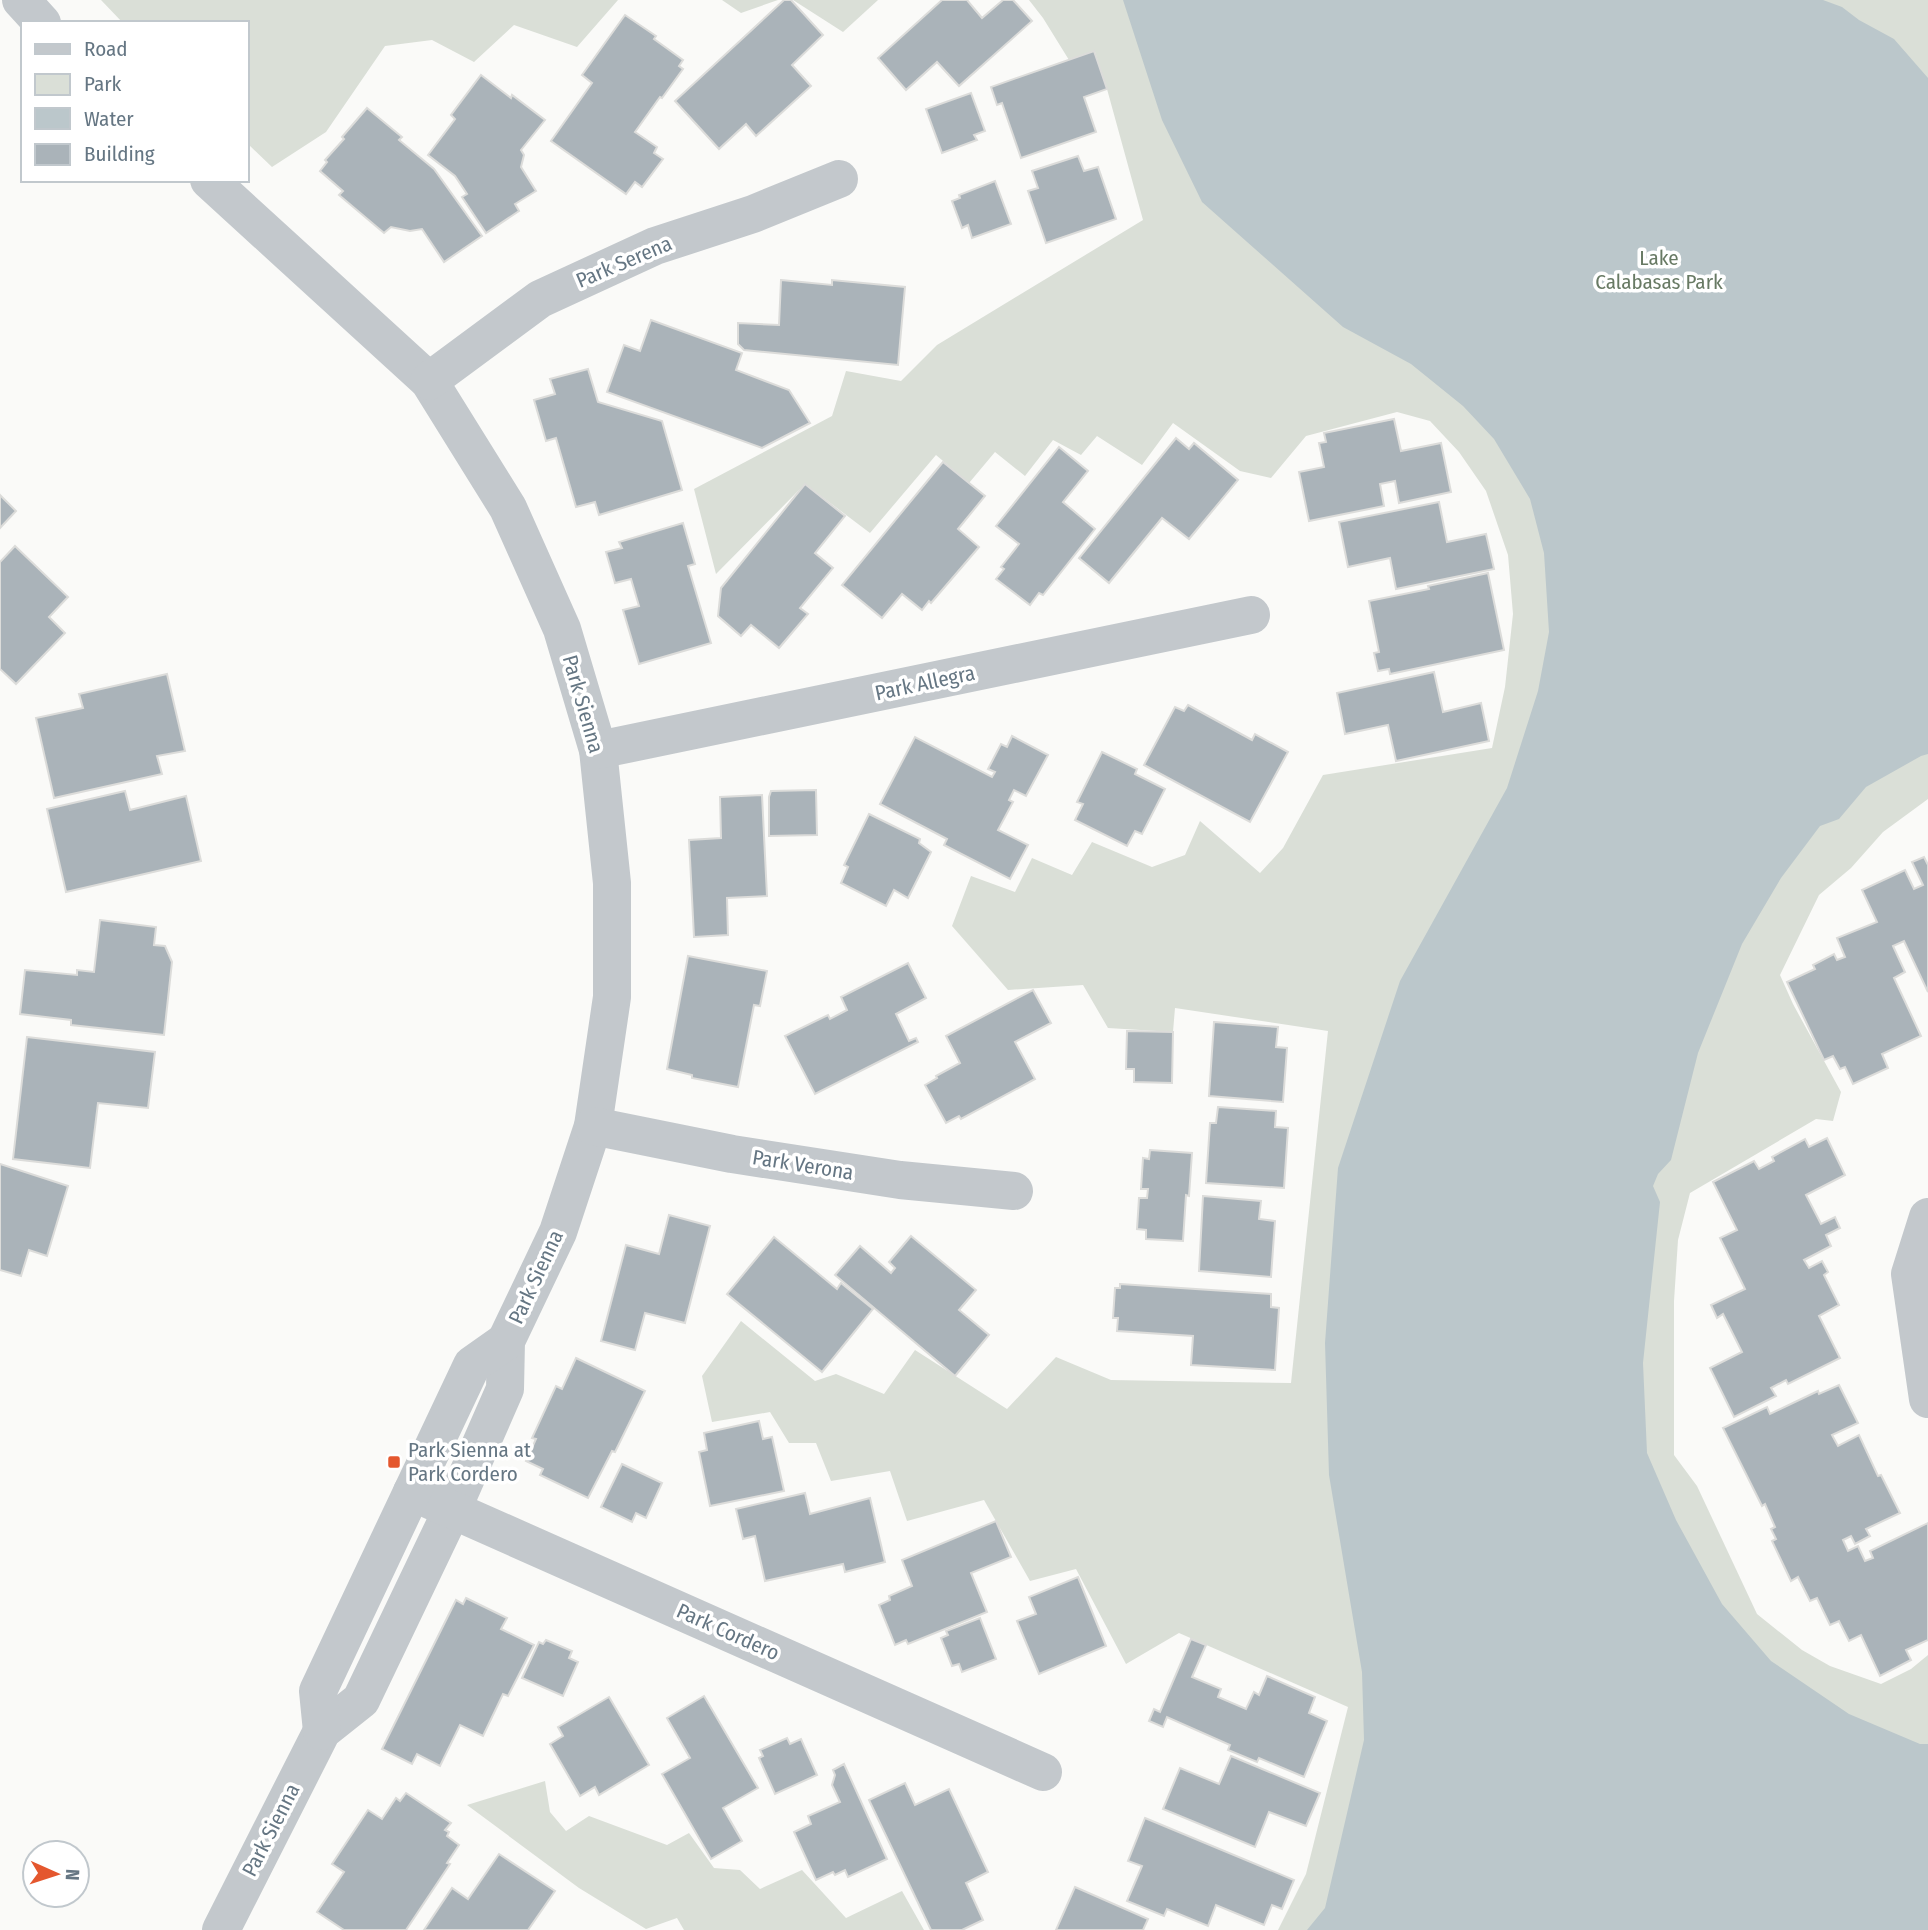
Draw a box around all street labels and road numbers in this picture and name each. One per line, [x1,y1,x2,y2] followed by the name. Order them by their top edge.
[572,230,676,294] street label: Park Serena
[557,652,609,756] street label: Park Sienna
[873,660,977,706] street label: Park Allegra
[751,1144,855,1186] street label: Park Verona
[503,1226,569,1328] street label: Park Sienna
[673,1598,783,1666] street label: Park Cordero
[237,1779,305,1881] street label: Park Sienna

